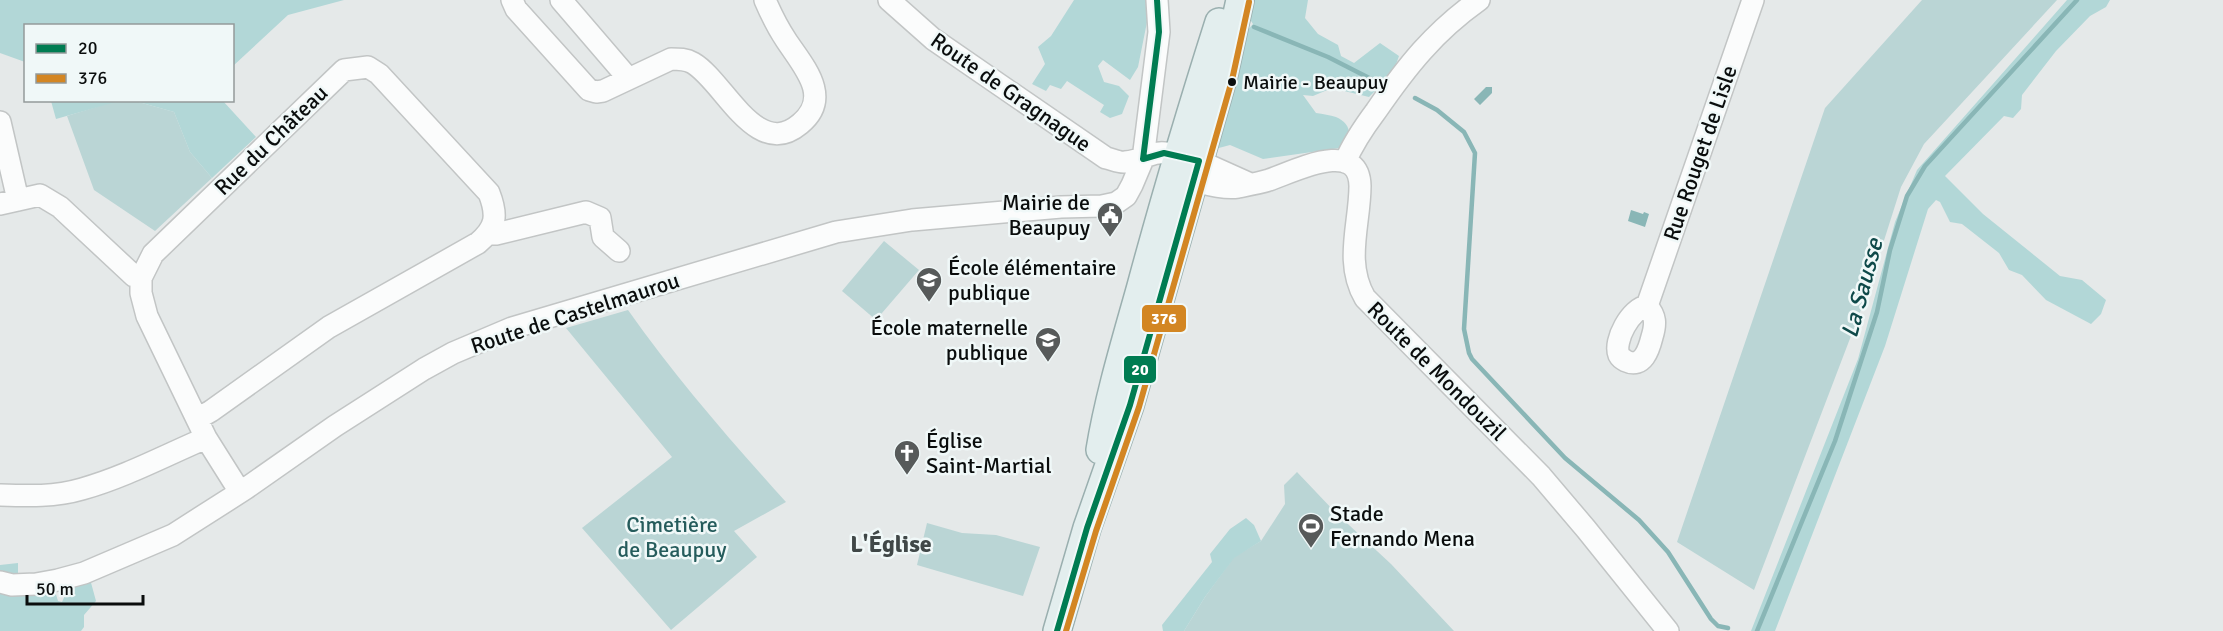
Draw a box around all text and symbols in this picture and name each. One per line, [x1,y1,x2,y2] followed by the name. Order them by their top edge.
[24,24,234,102] legend
[926,27,1096,157] street label: Route de Gragnague
[78,37,97,59] text: 20
[1657,62,1743,244] street label: Rue Rouget de Lisle
[78,67,107,89] text: 376
[1243,70,1388,95] place label: Mairie - Beaupuy
[1226,76,1238,88] marker: Mairie - Beaupuy
[209,79,333,201] street label: Rue du Château
[1002,189,1091,241] place label: Mairie de Beaupuy
[1095,200,1125,238] public building icon: Mairie de Beaupuy
[1834,234,1890,341] water label: La Sausse
[948,254,1116,306] place label: École élémentaire publique
[914,265,944,303] school or university icon: École élémentaire publique
[467,266,683,360] street label: Route de Castelmaurou
[1362,296,1512,446] street label: Route de Mondouzil
[1141,304,1187,333] line badge: 376
[1151,309,1177,329] text: 376
[870,314,1028,366] place label: École maternelle publique
[1033,325,1063,363] school or university icon: École maternelle publique
[1123,355,1157,384] line badge: 20
[1131,360,1149,380] text: 20
[926,427,1052,479] place label: Église Saint-Martial
[892,438,922,476] church icon: Église Saint-Martial
[1330,500,1475,552] place label: Stade Fernando Mena
[618,511,727,563] park label: Cimetière de Beaupuy
[1296,511,1326,549] sports icon: Stade Fernando Mena
[850,529,932,559] district label: L'Église
[27,568,142,606] scale bar
[36,578,74,600] text: 50 m

